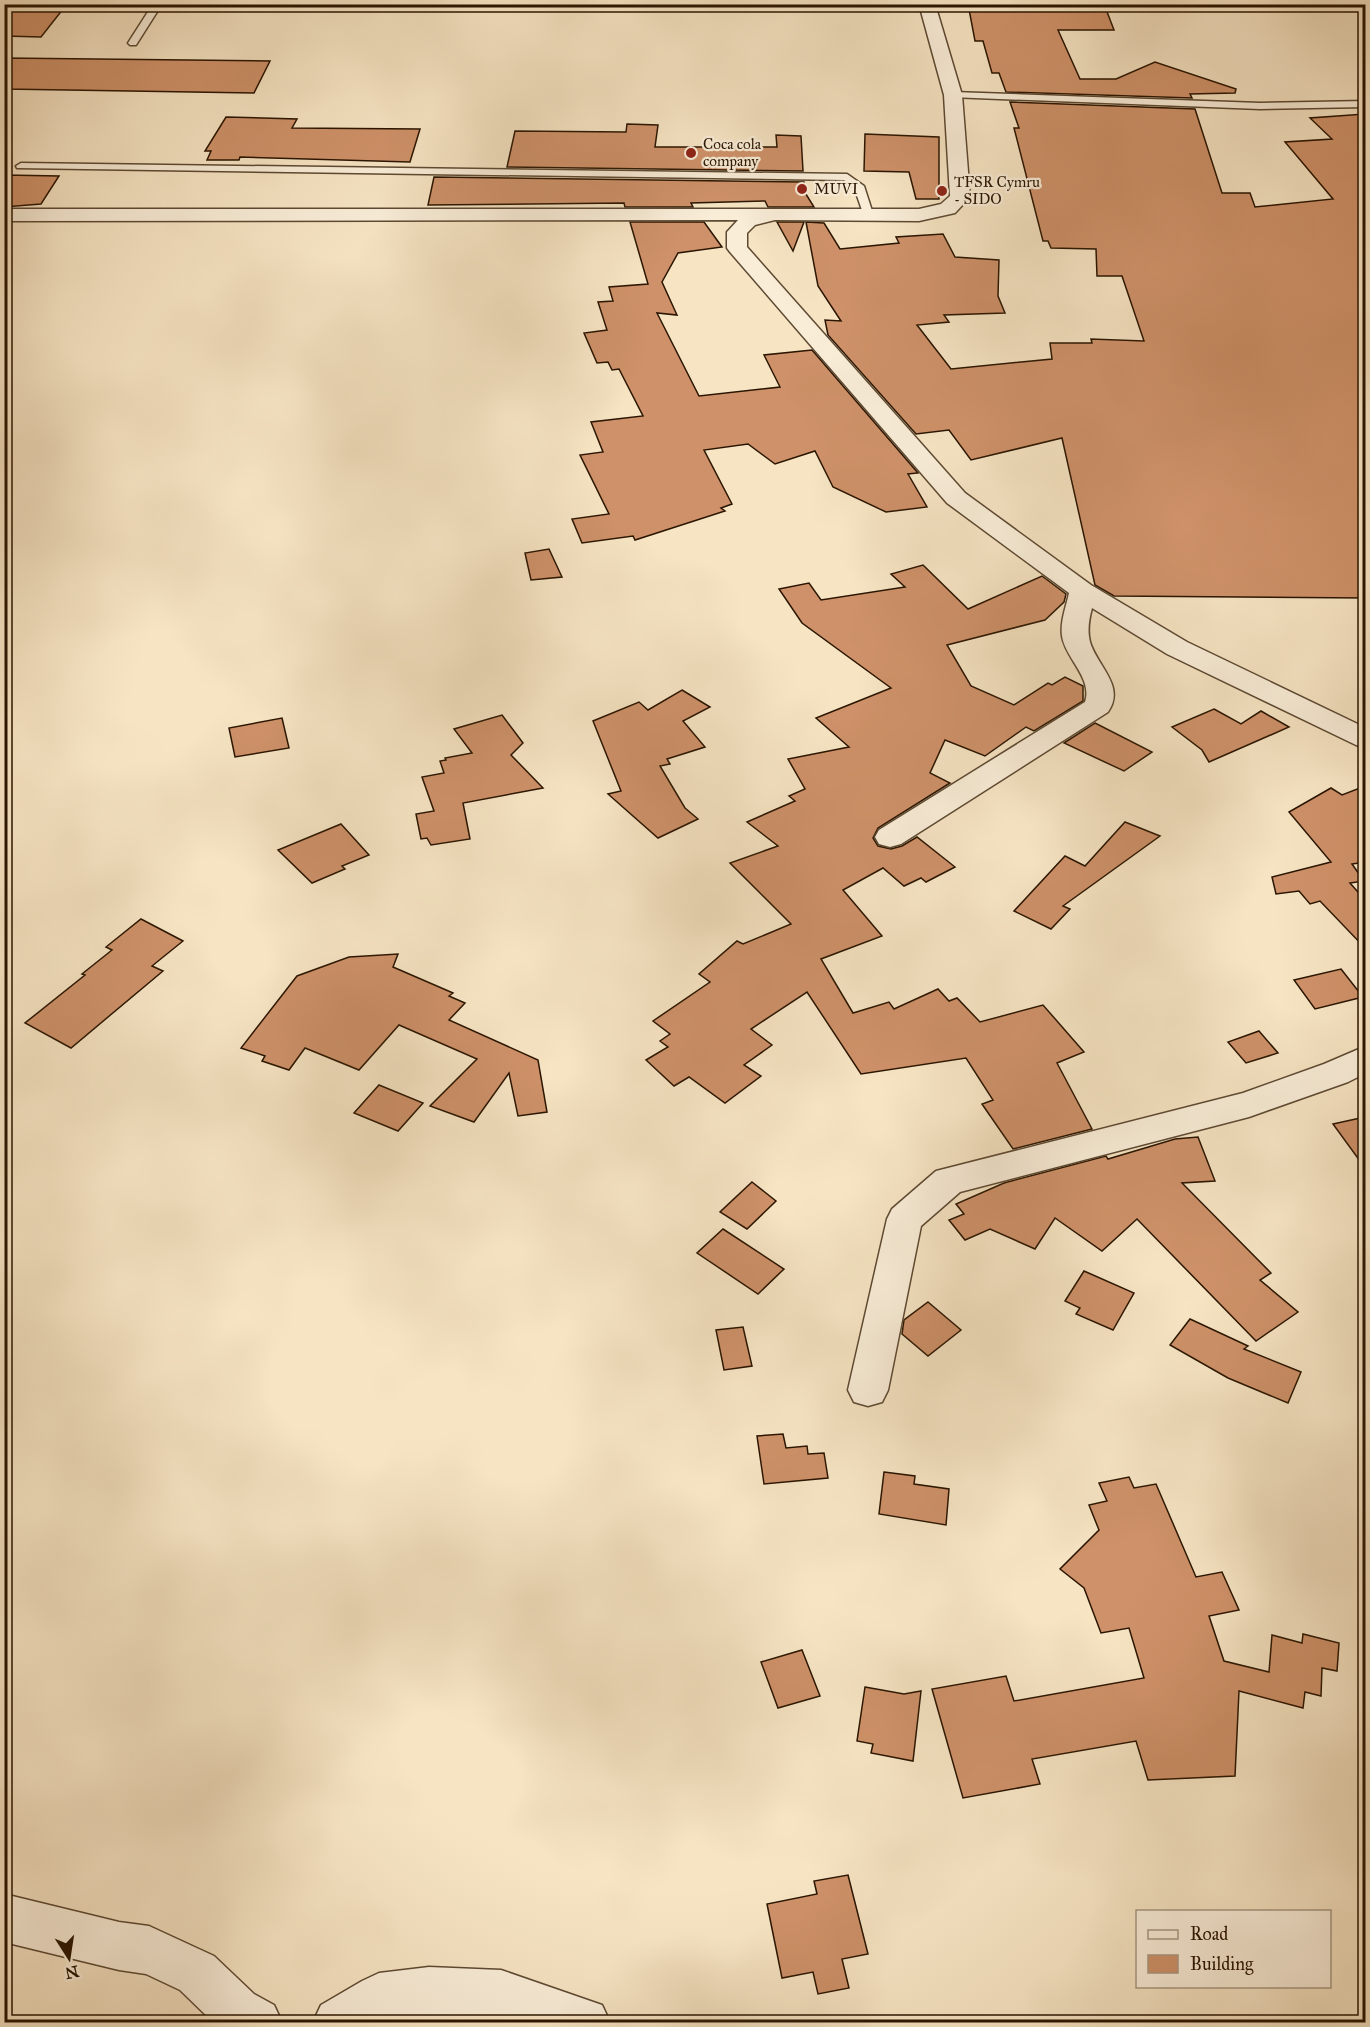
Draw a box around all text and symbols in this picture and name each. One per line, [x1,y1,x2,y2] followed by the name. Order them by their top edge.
[703,135,762,170] place label: Coca cola company
[684,146,698,160] marker: Coca cola company
[954,173,1040,208] place label: TFSR Cymru - SIDO
[814,180,858,198] place label: MUVI
[795,182,809,196] marker: MUVI
[935,184,949,198] marker: TFSR Cymru - SIDO
[1136,1910,1331,1988] legend
[1190,1923,1228,1945] text: Road
[39,1928,99,1988] north arrow
[1190,1953,1254,1976] text: Building
[63,1961,81,1983] text: N

